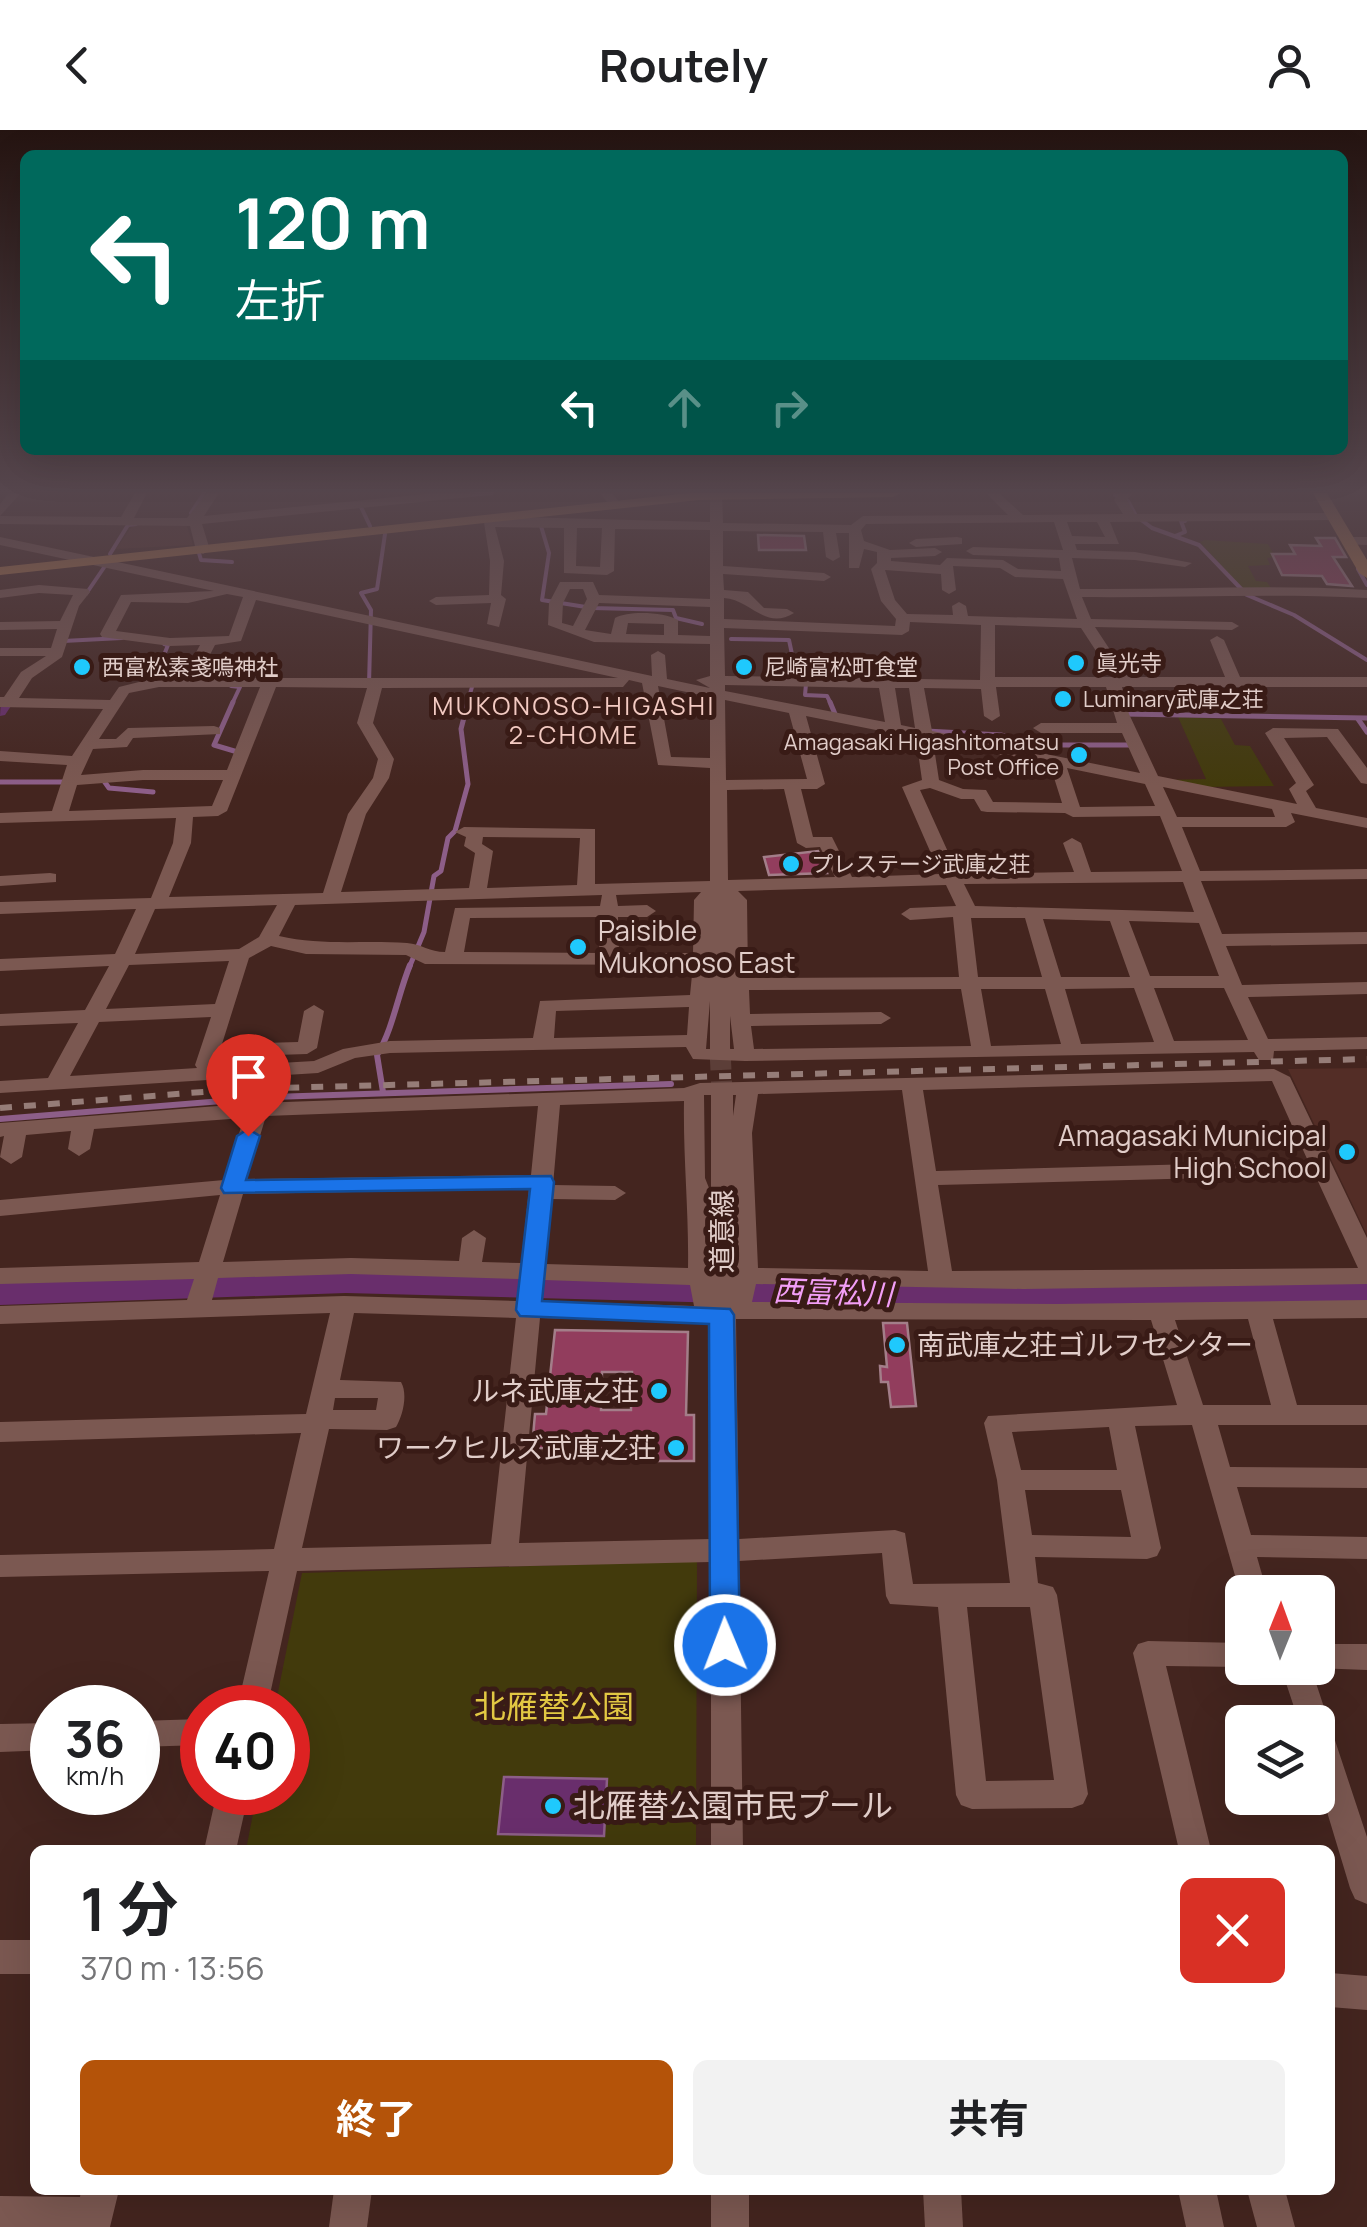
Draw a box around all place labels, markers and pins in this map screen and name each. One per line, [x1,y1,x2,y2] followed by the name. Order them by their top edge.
[1096,648,1162,678] place label: 眞光寺
[102,652,278,682] place label: 西富松素戔嗚神社
[764,652,918,682] place label: 尼崎富松町食堂
[1065,652,1087,674] marker: 眞光寺
[71,656,93,678] marker: 西富松素戔嗚神社
[733,656,755,678] marker: 尼崎富松町食堂
[1083,684,1264,714] place label: Luminary武庫之荘
[1052,688,1074,710] marker: Luminary武庫之荘
[784,727,1059,782] place label: Amagasaki Higashitomatsu Post Office
[1068,744,1090,766] marker: Amagasaki Higashitomatsu Post Office
[811,849,1031,879] place label: プレステージ武庫之荘
[780,853,802,875] marker: プレステージ武庫之荘
[598,911,796,981] place label: Paisible Mukonoso East
[567,936,589,958] marker: Paisible Mukonoso East
[206,1034,291,1137] pin
[1058,1116,1327,1186] place label: Amagasaki Municipal High School
[1336,1141,1358,1163] marker: Amagasaki Municipal High School
[917,1325,1253,1363] place label: 南武庫之荘ゴルフセンター
[886,1334,908,1356] marker: 南武庫之荘ゴルフセンター
[471,1371,639,1409] place label: ルネ武庫之荘
[648,1380,670,1402] marker: ルネ武庫之荘
[376,1428,656,1466] place label: ワークヒルズ武庫之荘
[665,1437,687,1459] marker: ワークヒルズ武庫之荘
[573,1783,893,1827] place label: 北雁替公園市民プール
[542,1795,564,1817] marker: 北雁替公園市民プール

